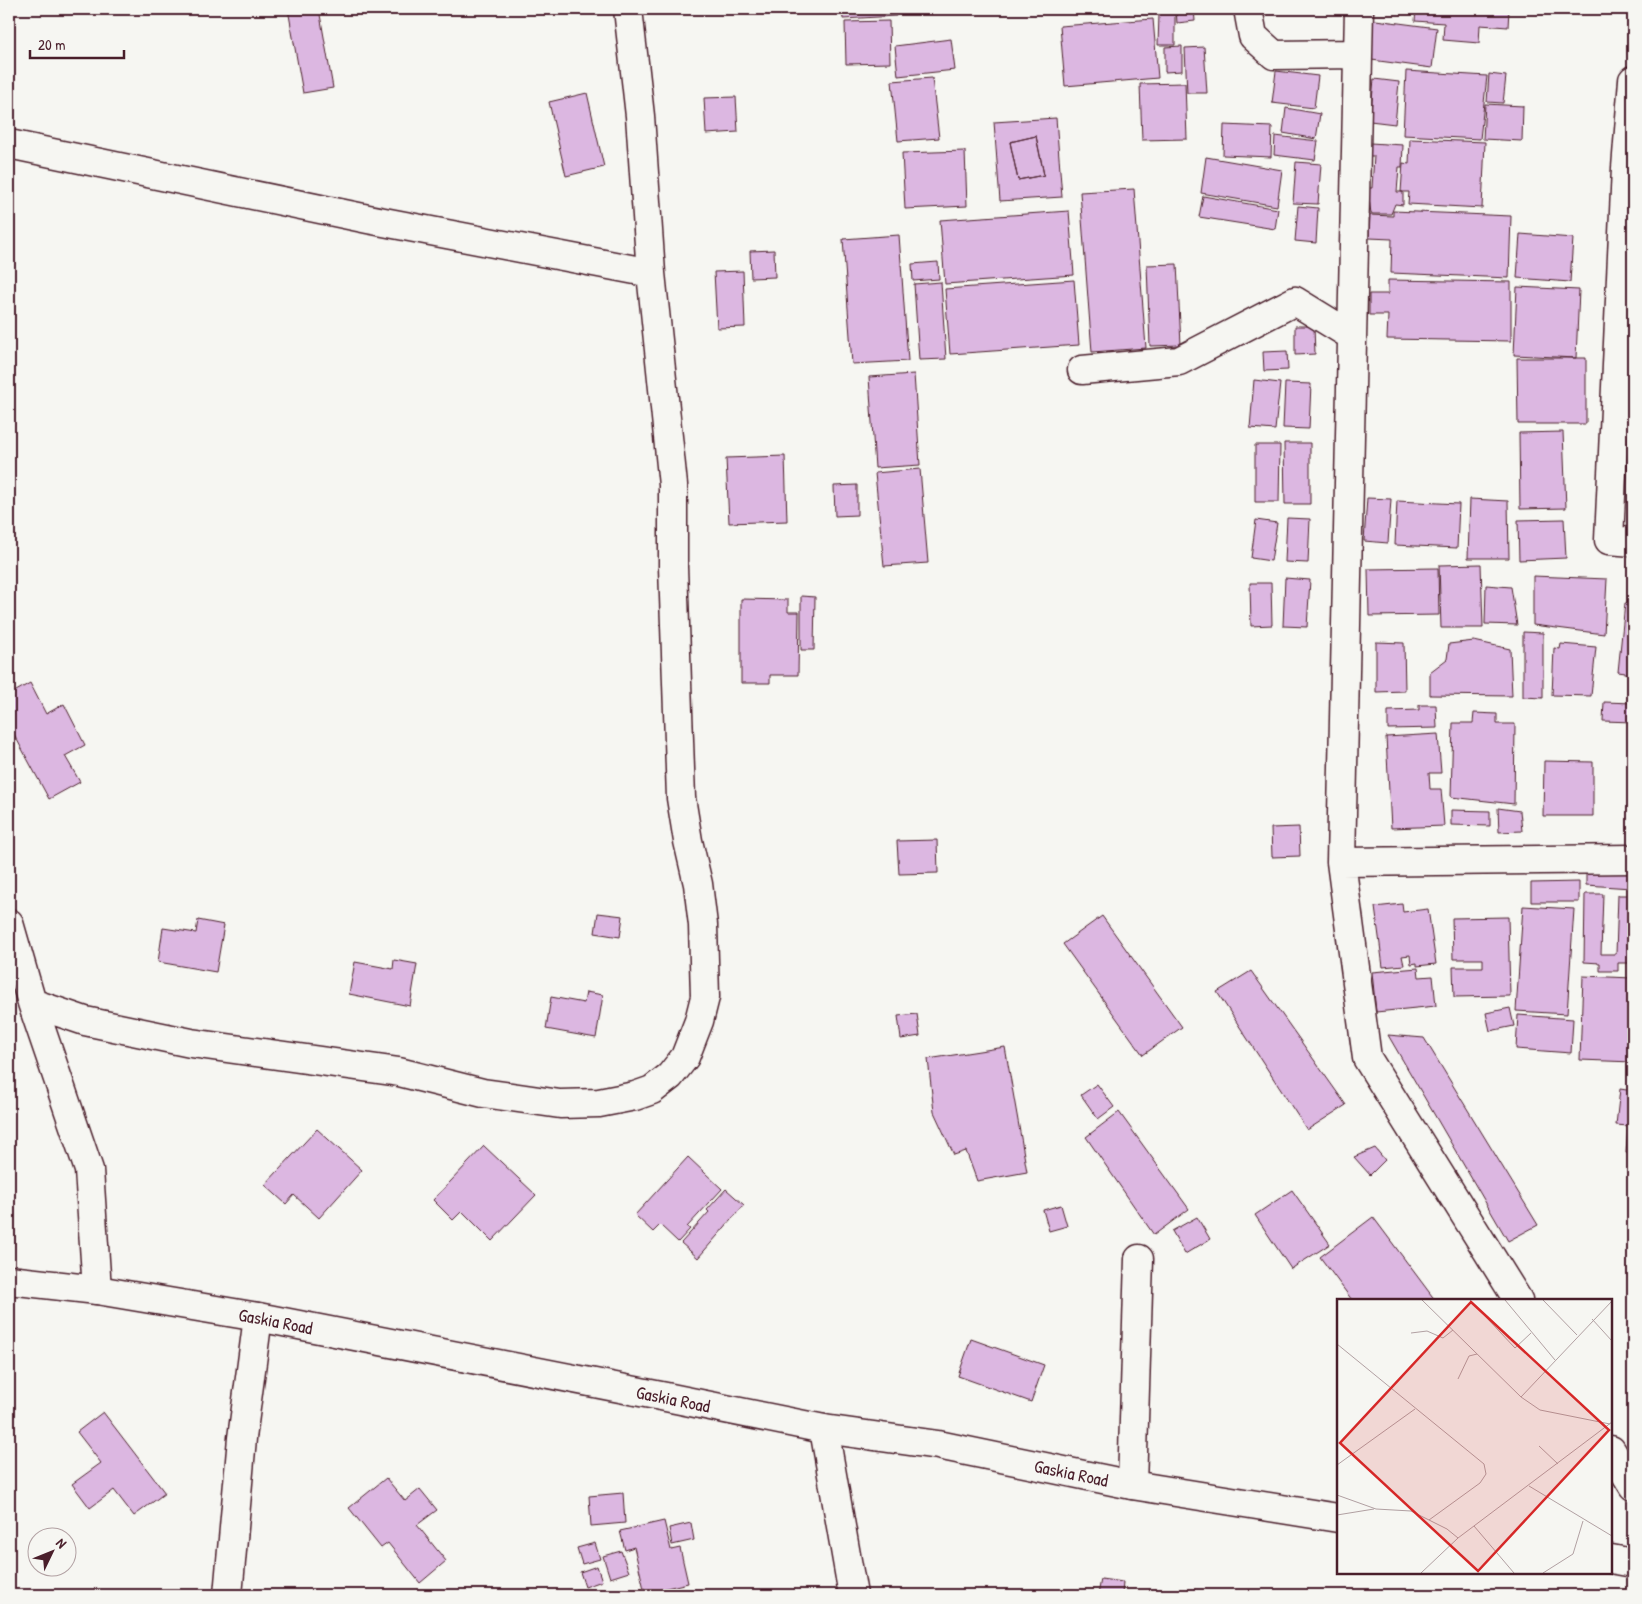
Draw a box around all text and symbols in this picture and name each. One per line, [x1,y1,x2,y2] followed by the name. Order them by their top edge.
[30,28,124,60] scale bar
[38,34,65,55] text: 20 m
[1337,1299,1612,1574] inset map
[237,1301,315,1340] street label: Gaskia Road
[634,1379,712,1418] street label: Gaskia Road
[1032,1453,1111,1492] street label: Gaskia Road
[28,1526,78,1576] north arrow
[52,1534,72,1552] text: N

